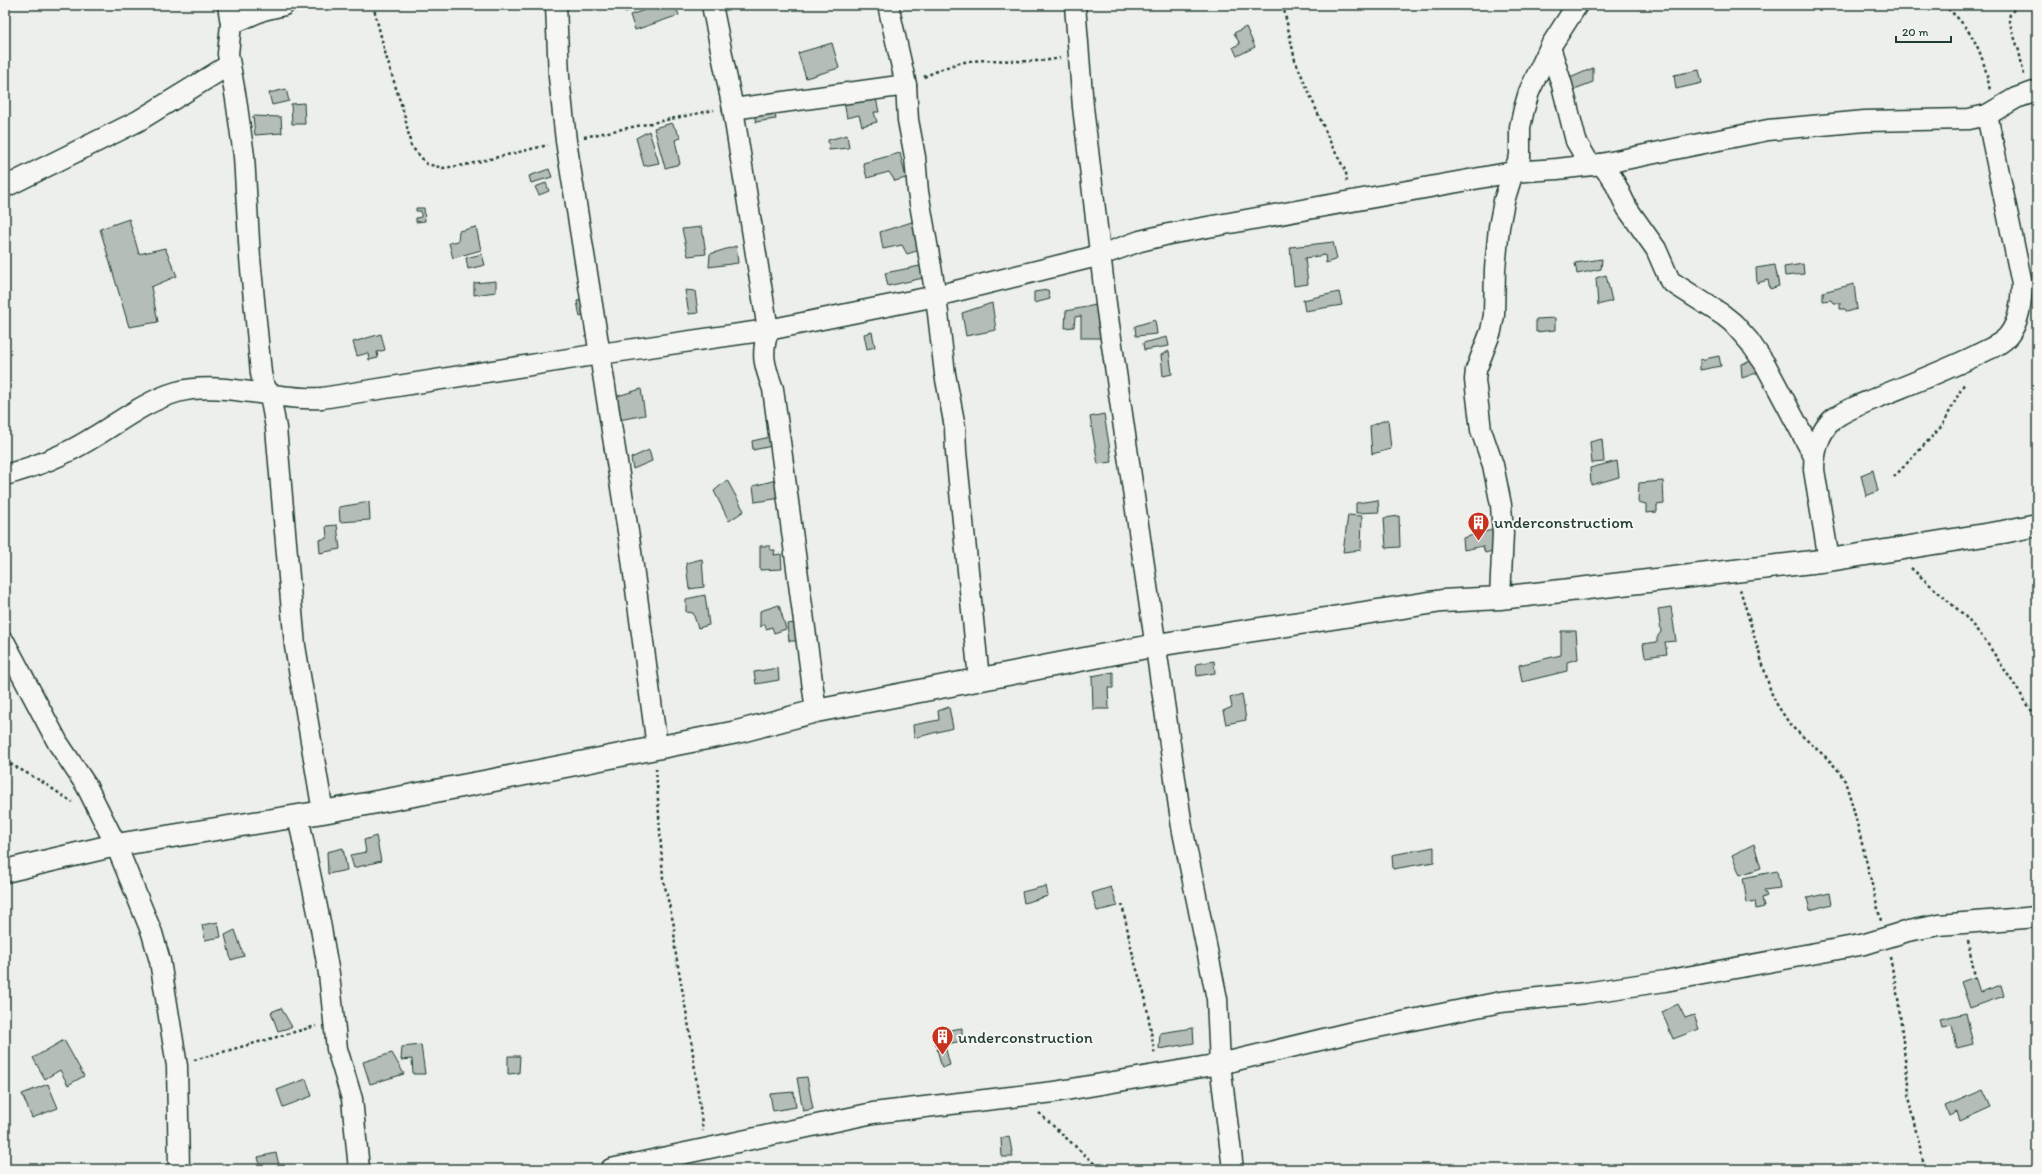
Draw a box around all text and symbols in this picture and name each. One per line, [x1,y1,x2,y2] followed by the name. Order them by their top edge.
[1896,18,1951,44] scale bar
[1902,25,1929,39] text: 20 m
[1466,509,1492,542] building icon: underconstructiom
[1494,512,1634,532] place label: underconstructiom
[930,1024,956,1057] building icon: underconstruction
[958,1027,1093,1047] place label: underconstruction

